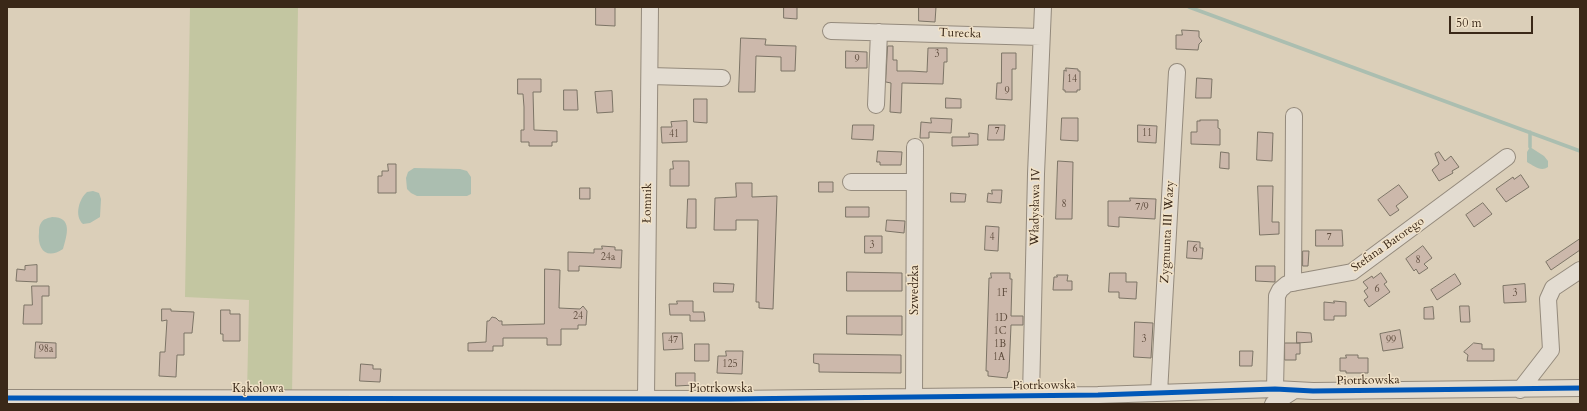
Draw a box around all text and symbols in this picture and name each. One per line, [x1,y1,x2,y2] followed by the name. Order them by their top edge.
[1451,8,1535,34] scale bar
[1456,15,1482,31] text: 50 m
[939,26,981,42] street label: Turecka
[934,49,940,61] house number: 3
[854,54,860,66] house number: 9
[1067,74,1077,86] house number: 14
[1004,86,1010,98] house number: 9
[994,126,1000,138] house number: 7
[1142,128,1152,140] house number: 11
[669,129,679,141] house number: 41
[1028,168,1044,246] street label: Władysława IV
[1158,180,1178,284] street label: Zygmunta III Wazy
[640,183,656,223] street label: Łomnik
[1061,199,1067,211] house number: 8
[1135,202,1149,214] house number: 7/9
[1349,214,1427,276] street label: Stefana Batorego
[989,232,995,244] house number: 4
[1326,232,1332,244] house number: 7
[869,240,875,252] house number: 3
[1192,244,1198,256] house number: 6
[601,252,615,264] house number: 24a
[1415,255,1421,267] house number: 8
[908,265,922,315] street label: Szwedzka
[1374,284,1380,296] house number: 6
[997,288,1007,300] house number: 1F
[1512,288,1518,300] house number: 3
[573,311,583,323] house number: 24
[994,313,1008,325] house number: 1D
[994,326,1006,338] house number: 1C
[1141,334,1147,346] house number: 3
[668,335,678,347] house number: 47
[1386,335,1396,347] house number: 99
[994,339,1006,351] house number: 1B
[39,344,53,356] house number: 98a
[993,352,1005,364] house number: 1A
[722,359,738,371] house number: 125
[1336,373,1400,389] street label: Piotrkowska
[1012,378,1076,394] street label: Piotrkowska
[232,382,284,396] street label: Kąkolowa
[689,382,753,396] street label: Piotrkowska

